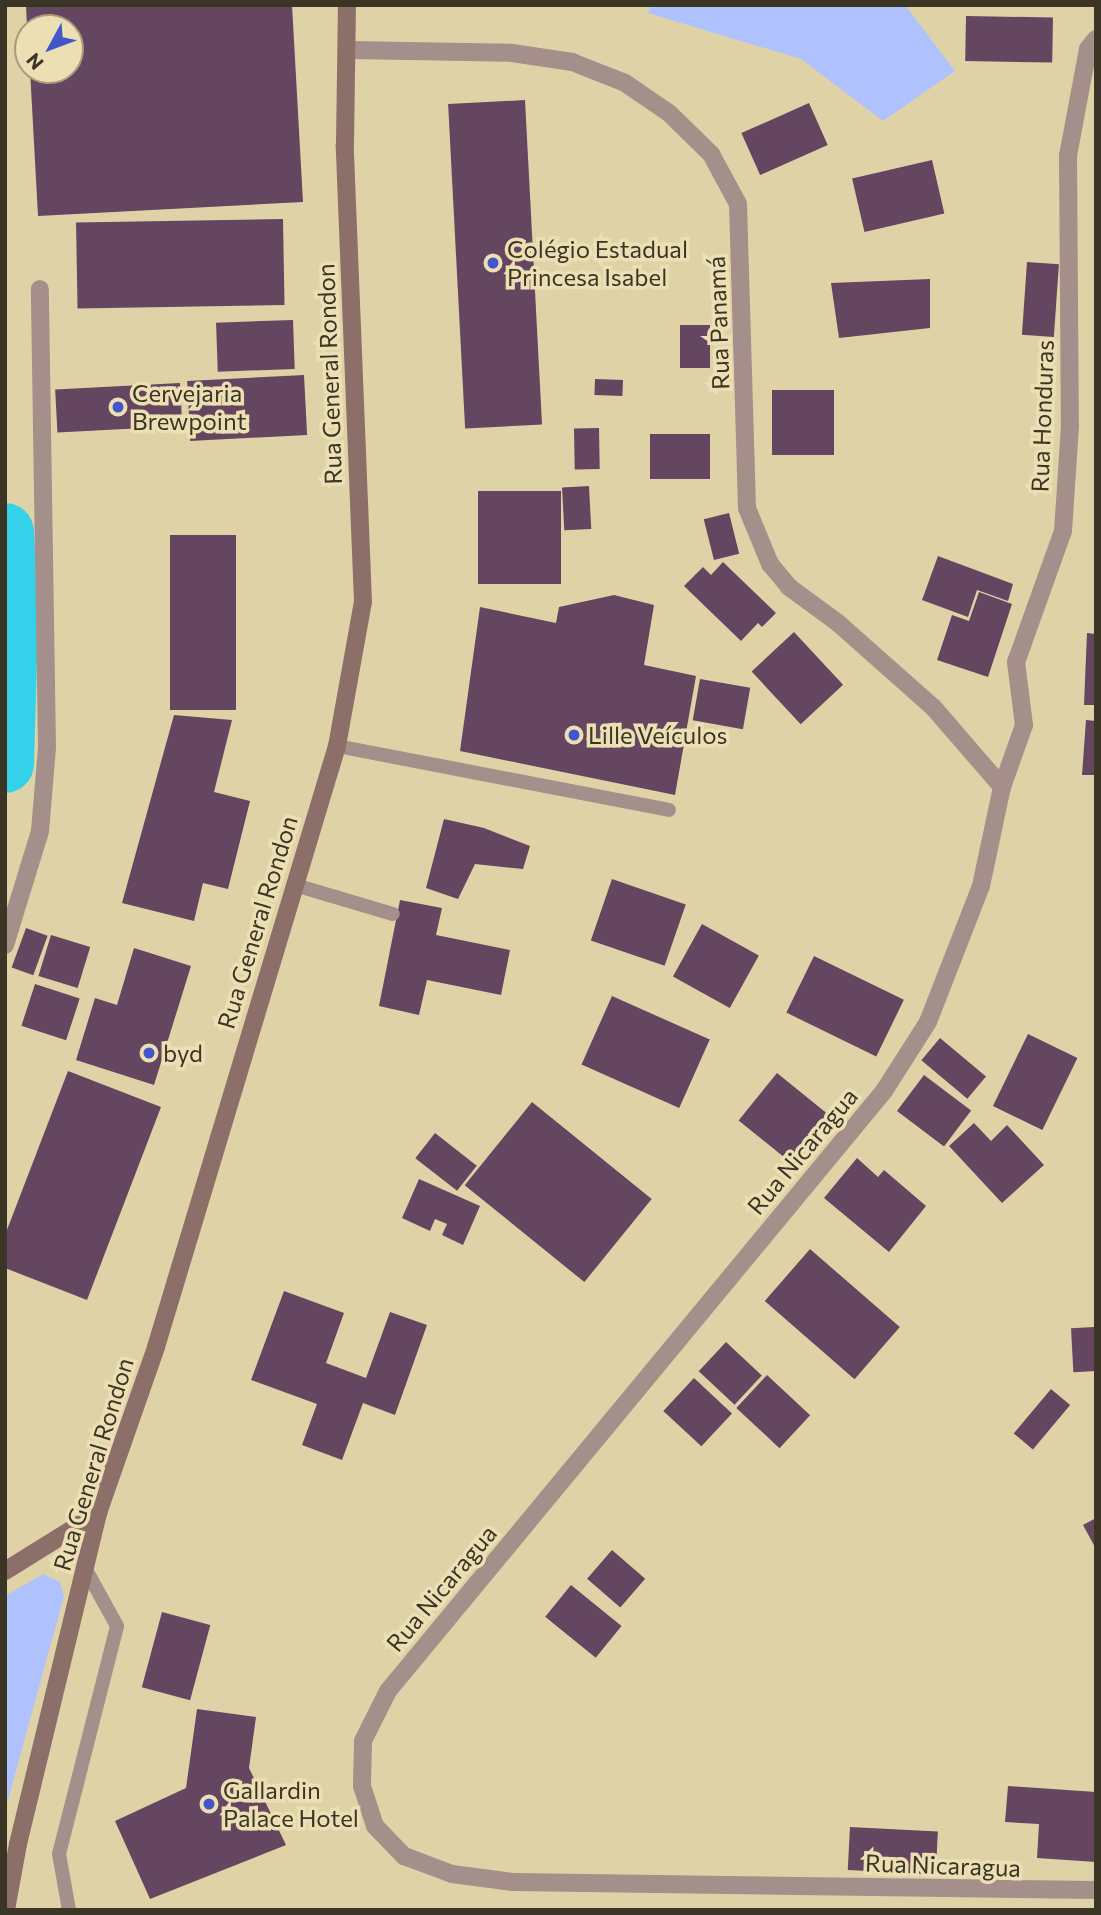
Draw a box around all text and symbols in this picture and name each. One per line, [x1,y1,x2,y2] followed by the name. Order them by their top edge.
[14,14,84,84] north arrow
[21,49,48,75] text: N
[507,235,688,291] place label: Colégio Estadual Princesa Isabel
[485,255,501,271] marker: Colégio Estadual Princesa Isabel
[701,256,735,390] street label: Rua Panamá
[311,263,347,485] street label: Rua General Rondon
[1025,339,1059,493] street label: Rua Honduras
[132,379,247,435] place label: Cervejaria Brewpoint
[110,399,126,415] marker: Cervejaria Brewpoint
[588,721,727,749] place label: Lille Veículos
[566,727,582,743] marker: Lille Veículos
[211,812,303,1032] street label: Rua General Rondon
[163,1039,203,1067] place label: byd
[141,1045,157,1061] marker: byd
[741,1082,863,1220] street label: Rua Nicaragua
[47,1354,139,1574] street label: Rua General Rondon
[380,1519,502,1657] street label: Rua Nicaragua
[223,1776,359,1832] place label: Gallardin Palace Hotel
[201,1796,217,1812] marker: Gallardin Palace Hotel
[865,1848,1021,1882] street label: Rua Nicaragua

